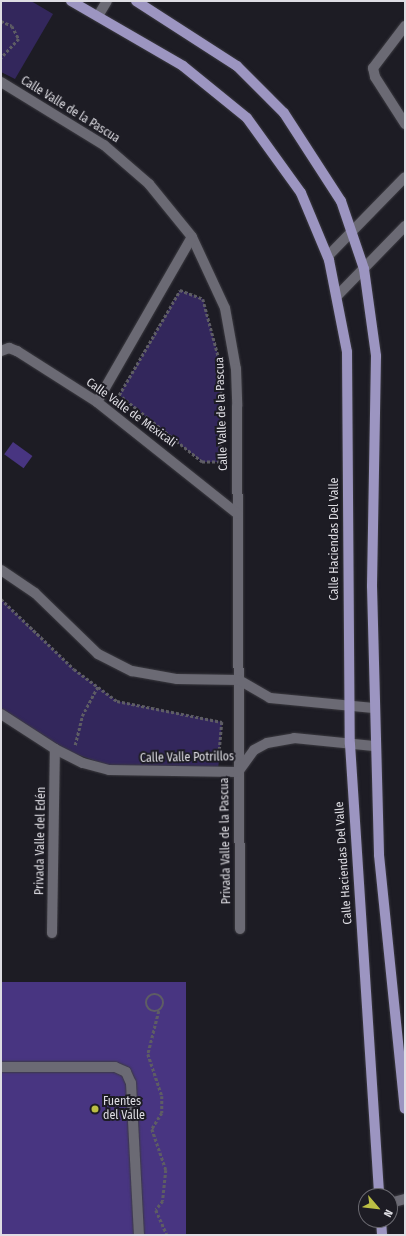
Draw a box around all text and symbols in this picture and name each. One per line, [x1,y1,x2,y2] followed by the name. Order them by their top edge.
[18,74,122,146] street label: Calle Valle de la Pascua
[213,357,231,471] street label: Calle Valle de la Pascua
[83,375,179,451] street label: Calle Valle de Mexicali
[328,478,342,600] street label: Calle Haciendas Del Valle
[140,750,234,766] street label: Calle Valle Potrillos
[218,778,234,904] street label: Privada Valle de la Pascua
[33,787,49,895] street label: Privada Valle del Edén
[333,801,355,925] street label: Calle Haciendas Del Valle
[103,1095,145,1123] place label: Fuentes del Valle
[90,1104,100,1114] marker: Fuentes del Valle
[358,1188,398,1228] north arrow
[381,1207,395,1219] text: N

